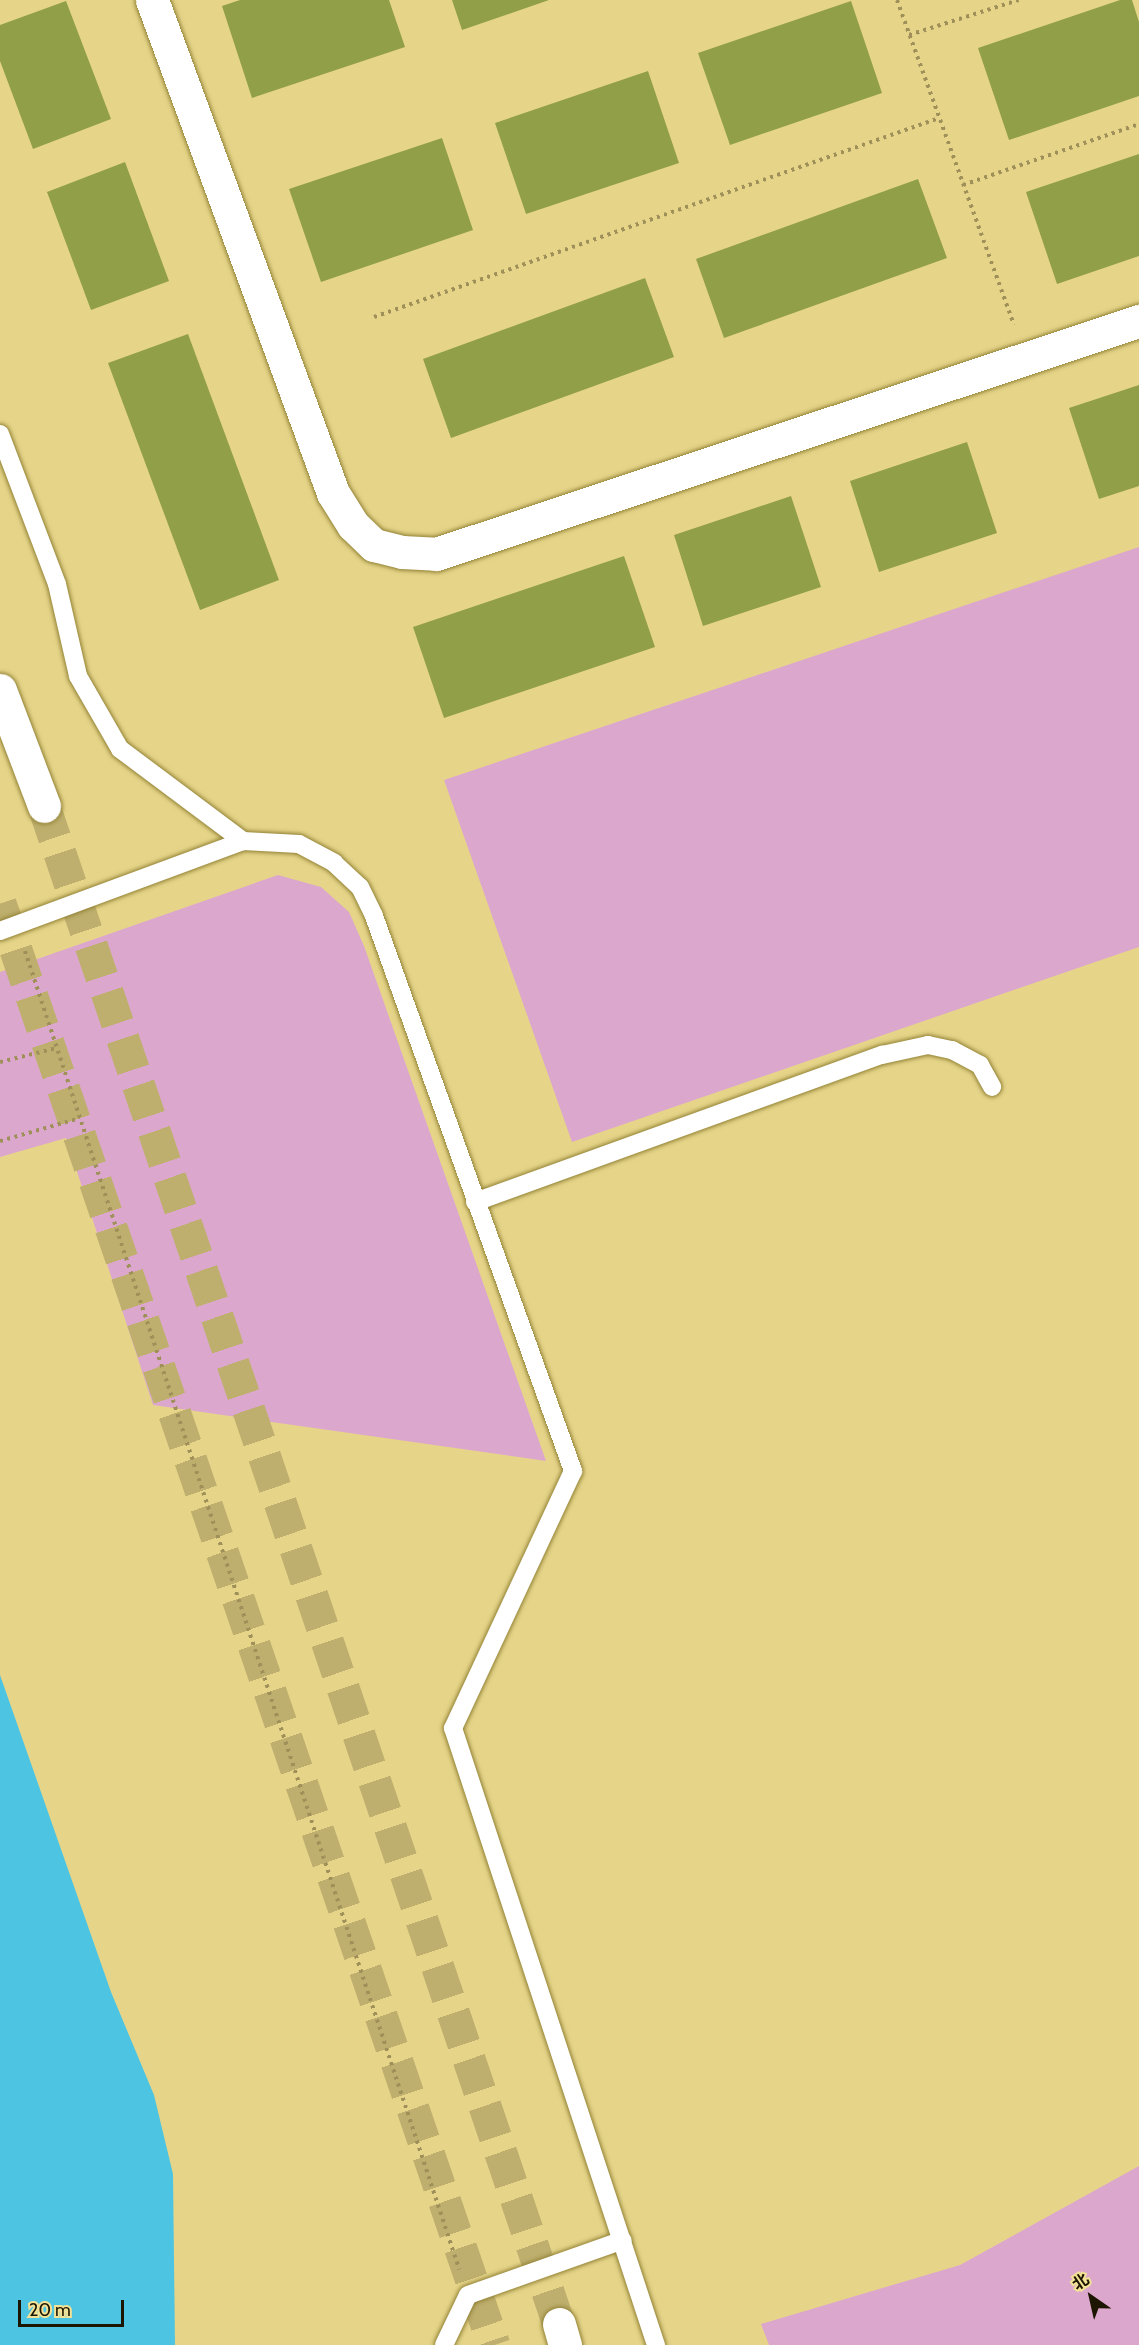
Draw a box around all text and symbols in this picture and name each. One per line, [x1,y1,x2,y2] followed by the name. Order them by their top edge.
[1061,2267,1121,2327] north arrow
[1069,2269,1093,2294] text: 北
[21,2288,128,2326] scale bar
[29,2299,71,2321] text: 20 m

